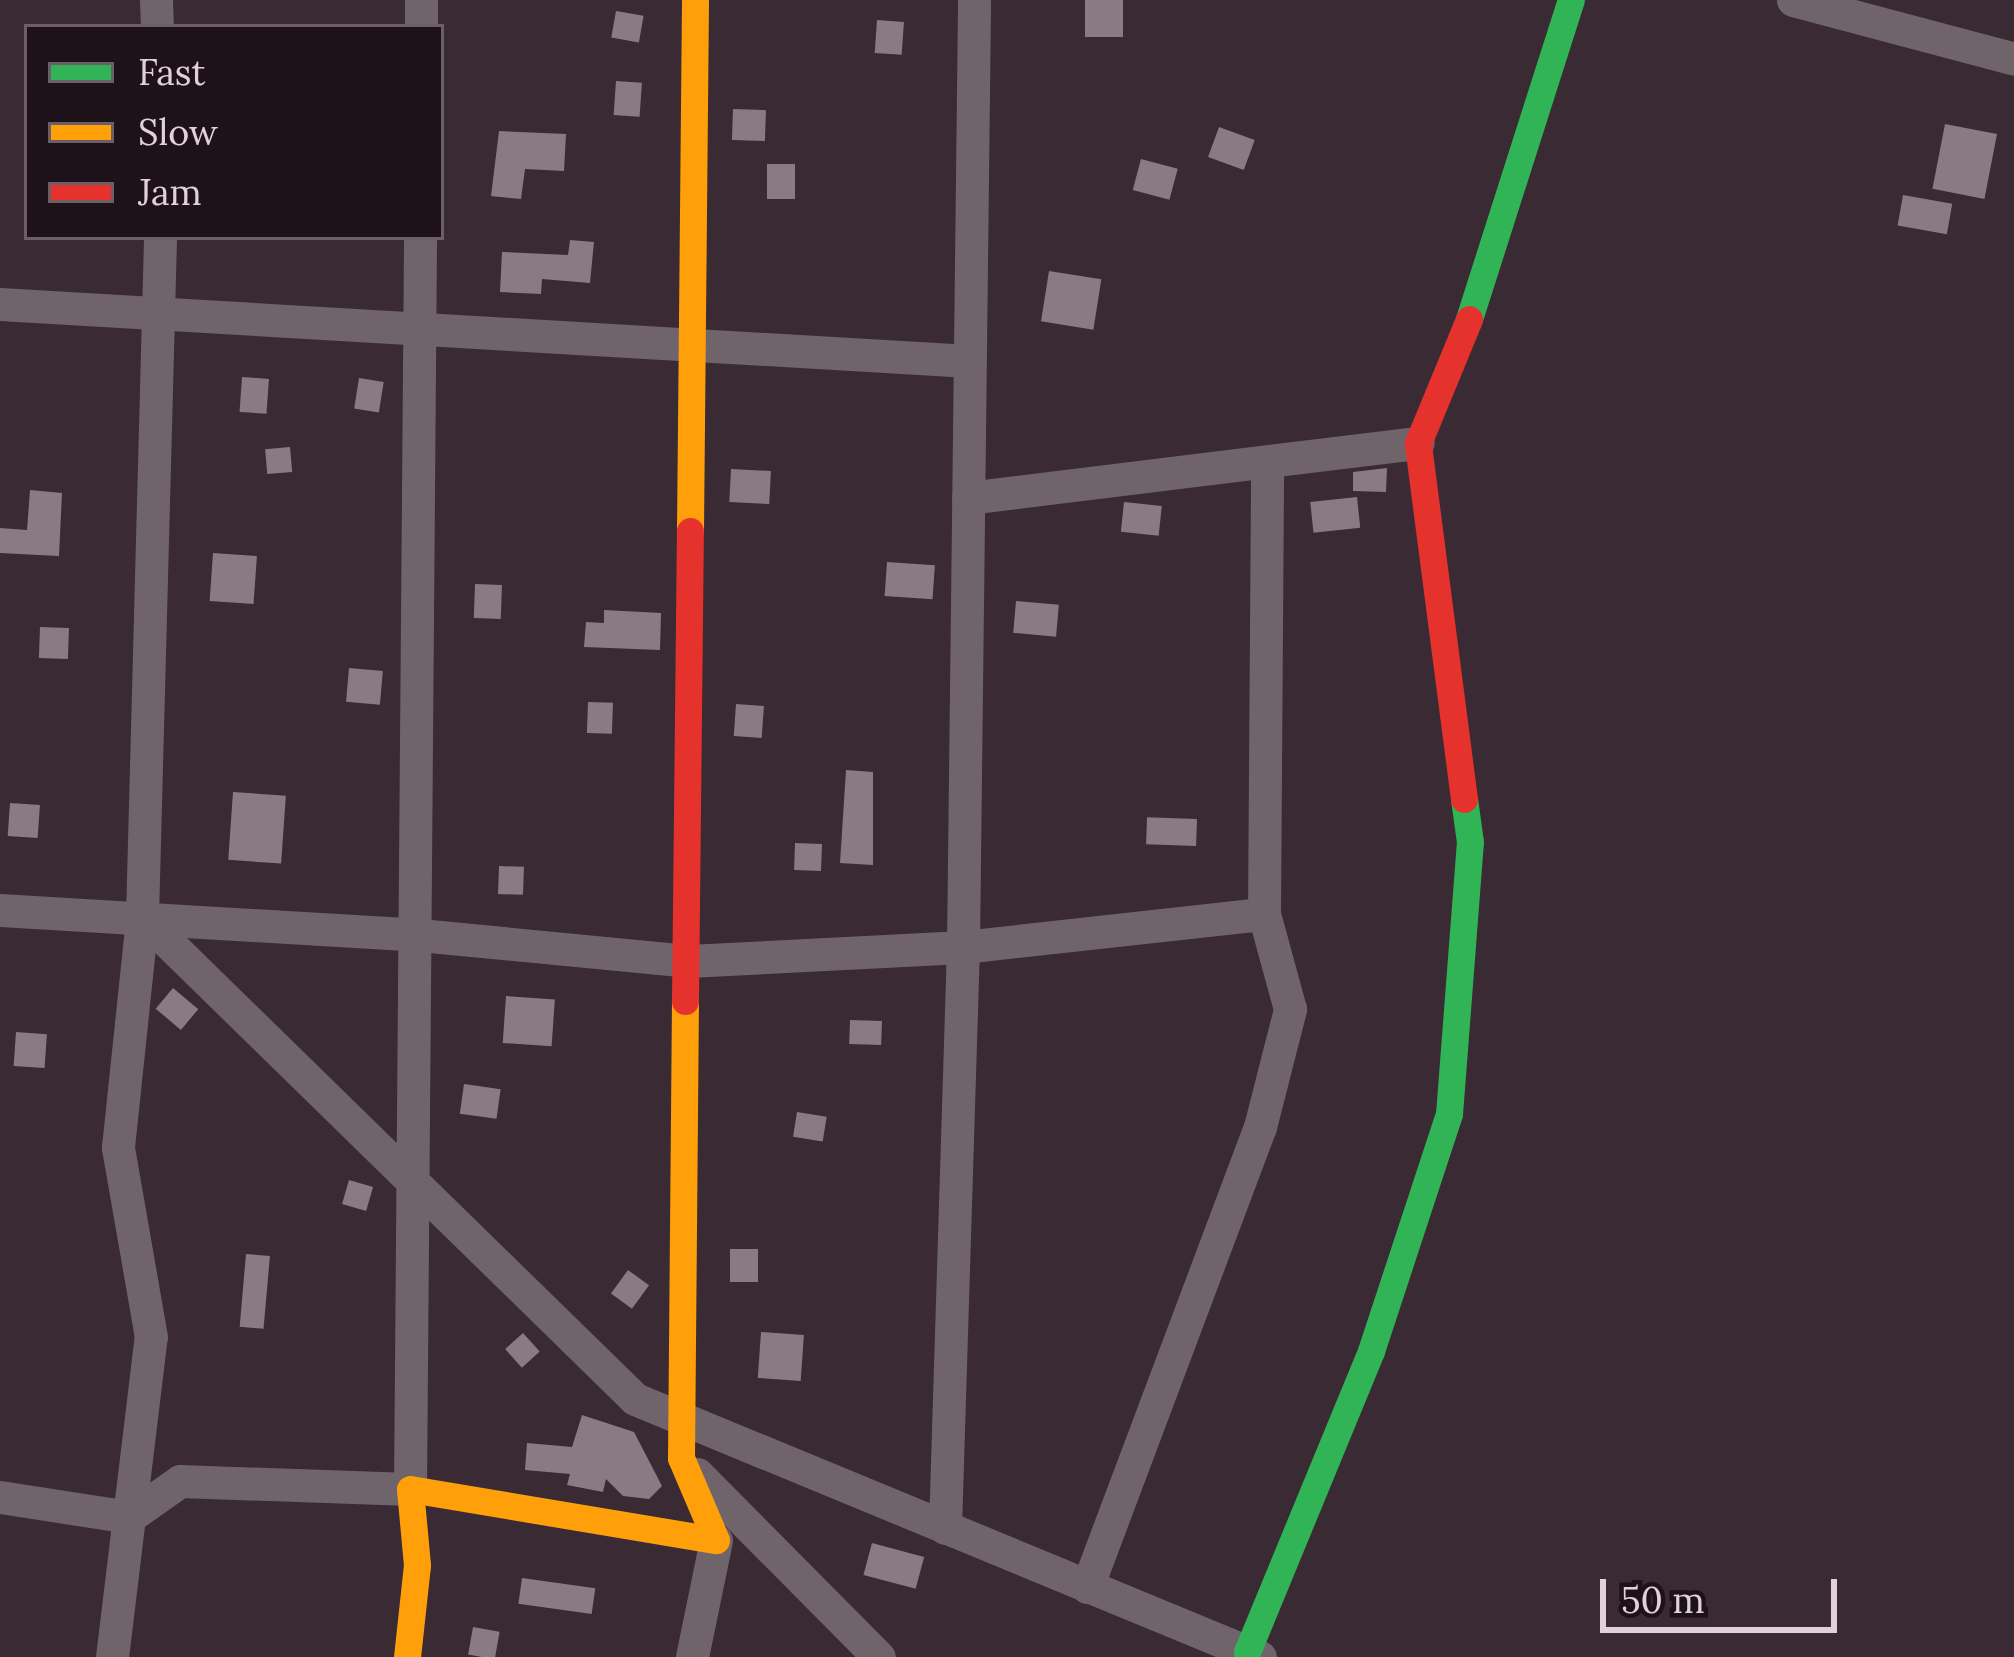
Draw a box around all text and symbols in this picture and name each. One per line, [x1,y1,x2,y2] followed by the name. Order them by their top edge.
[24,24,444,240] legend
[138,49,205,95] text: Fast
[138,109,218,155] text: Slow
[138,169,202,215] text: Jam
[1606,1555,1843,1629] scale bar
[1621,1577,1705,1623] text: 50 m

